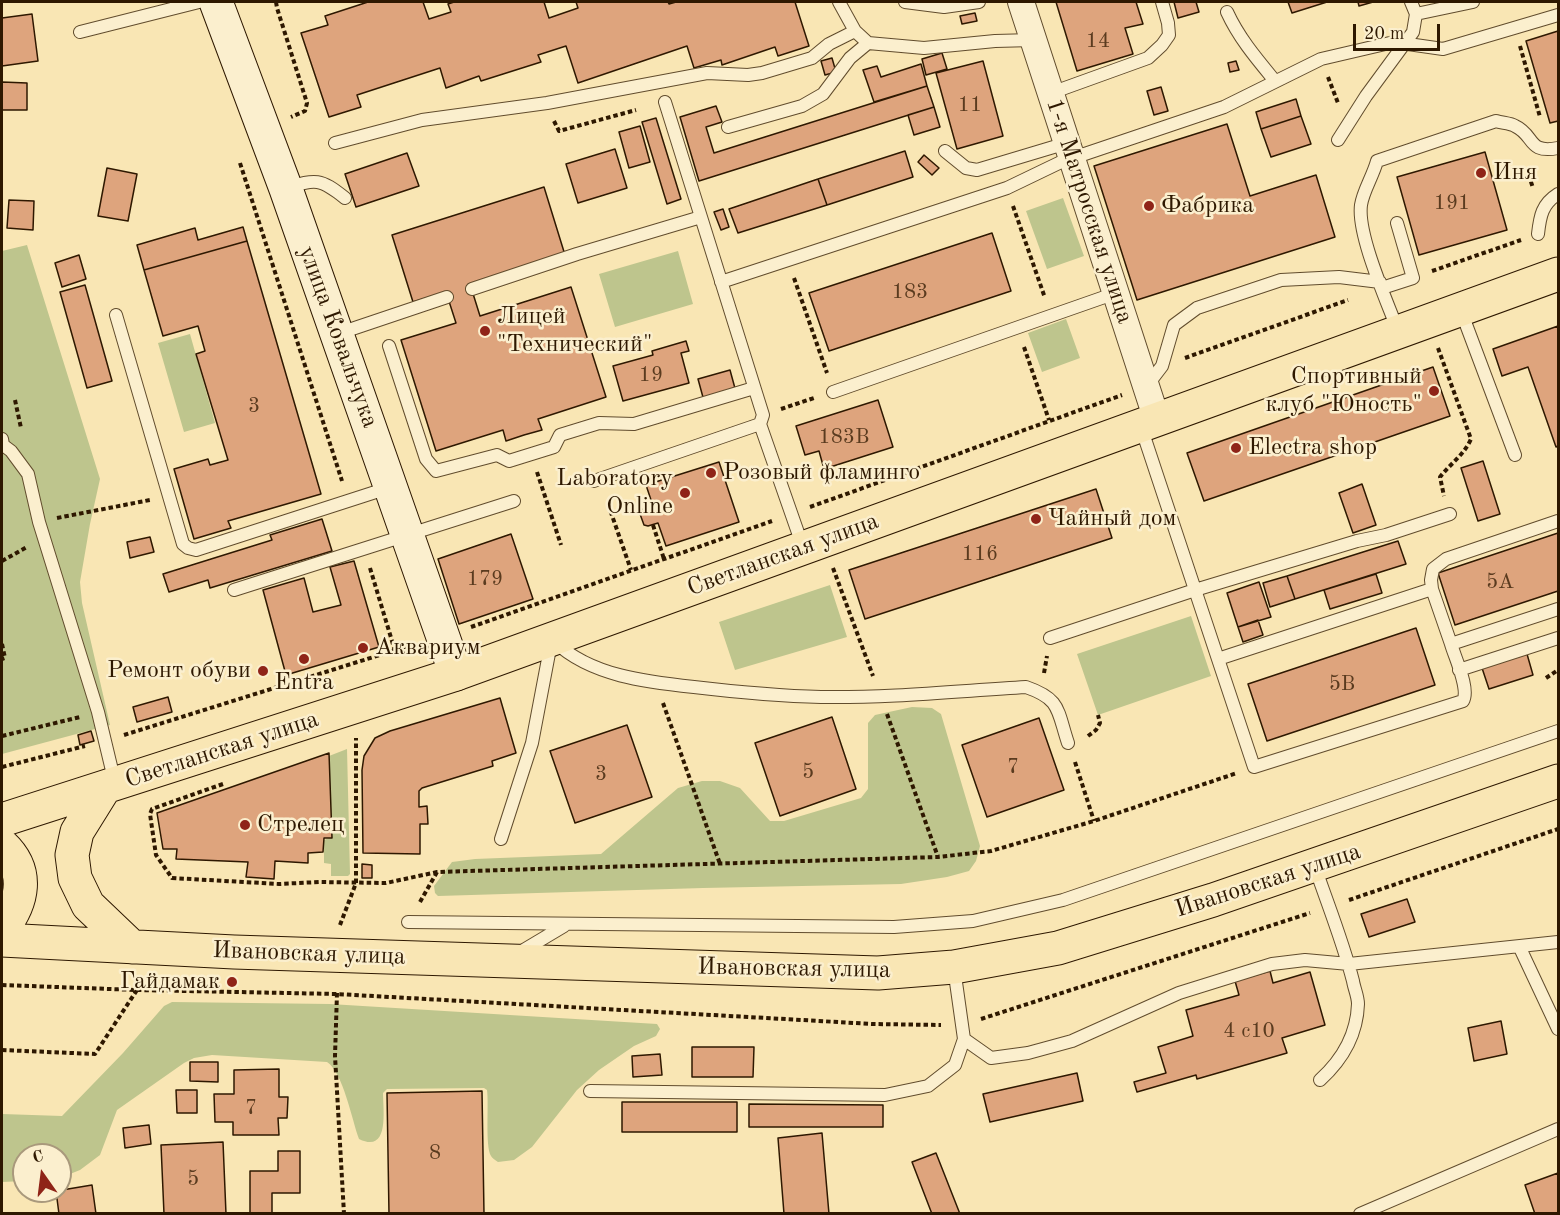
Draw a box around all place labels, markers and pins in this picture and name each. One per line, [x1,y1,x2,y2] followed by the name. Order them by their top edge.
[1493,159,1537,187] place label: Иня
[1474,166,1488,180] marker: Иня
[1161,192,1254,220] place label: Фабрика
[1142,199,1156,213] marker: Фабрика
[497,303,652,359] place label: Лицей "Технический"
[478,324,492,338] marker: Лицей "Технический"
[1266,363,1422,419] place label: Спортивный клуб "Юность"
[1427,384,1441,398] marker: Спортивный клуб "Юность"
[1248,434,1377,462] place label: Electra shop
[1229,441,1243,455] marker: Electra shop
[723,459,920,487] place label: Розовый фламинго
[556,465,673,521] place label: Laboratory Online
[704,466,718,480] marker: Розовый фламинго
[678,486,692,500] marker: Laboratory Online
[1048,505,1176,533] place label: Чайный дом
[1029,512,1043,526] marker: Чайный дом
[375,634,481,662] place label: Аквариум
[356,641,370,655] marker: Аквариум
[297,652,311,666] marker: Entra
[107,657,251,685] place label: Ремонт обуви
[256,664,270,678] marker: Ремонт обуви
[274,669,334,697] place label: Entra
[257,811,344,839] place label: Стрелец
[238,818,252,832] marker: Стрелец
[120,968,220,996] place label: Гайдамак
[225,975,239,989] marker: Гайдамак

